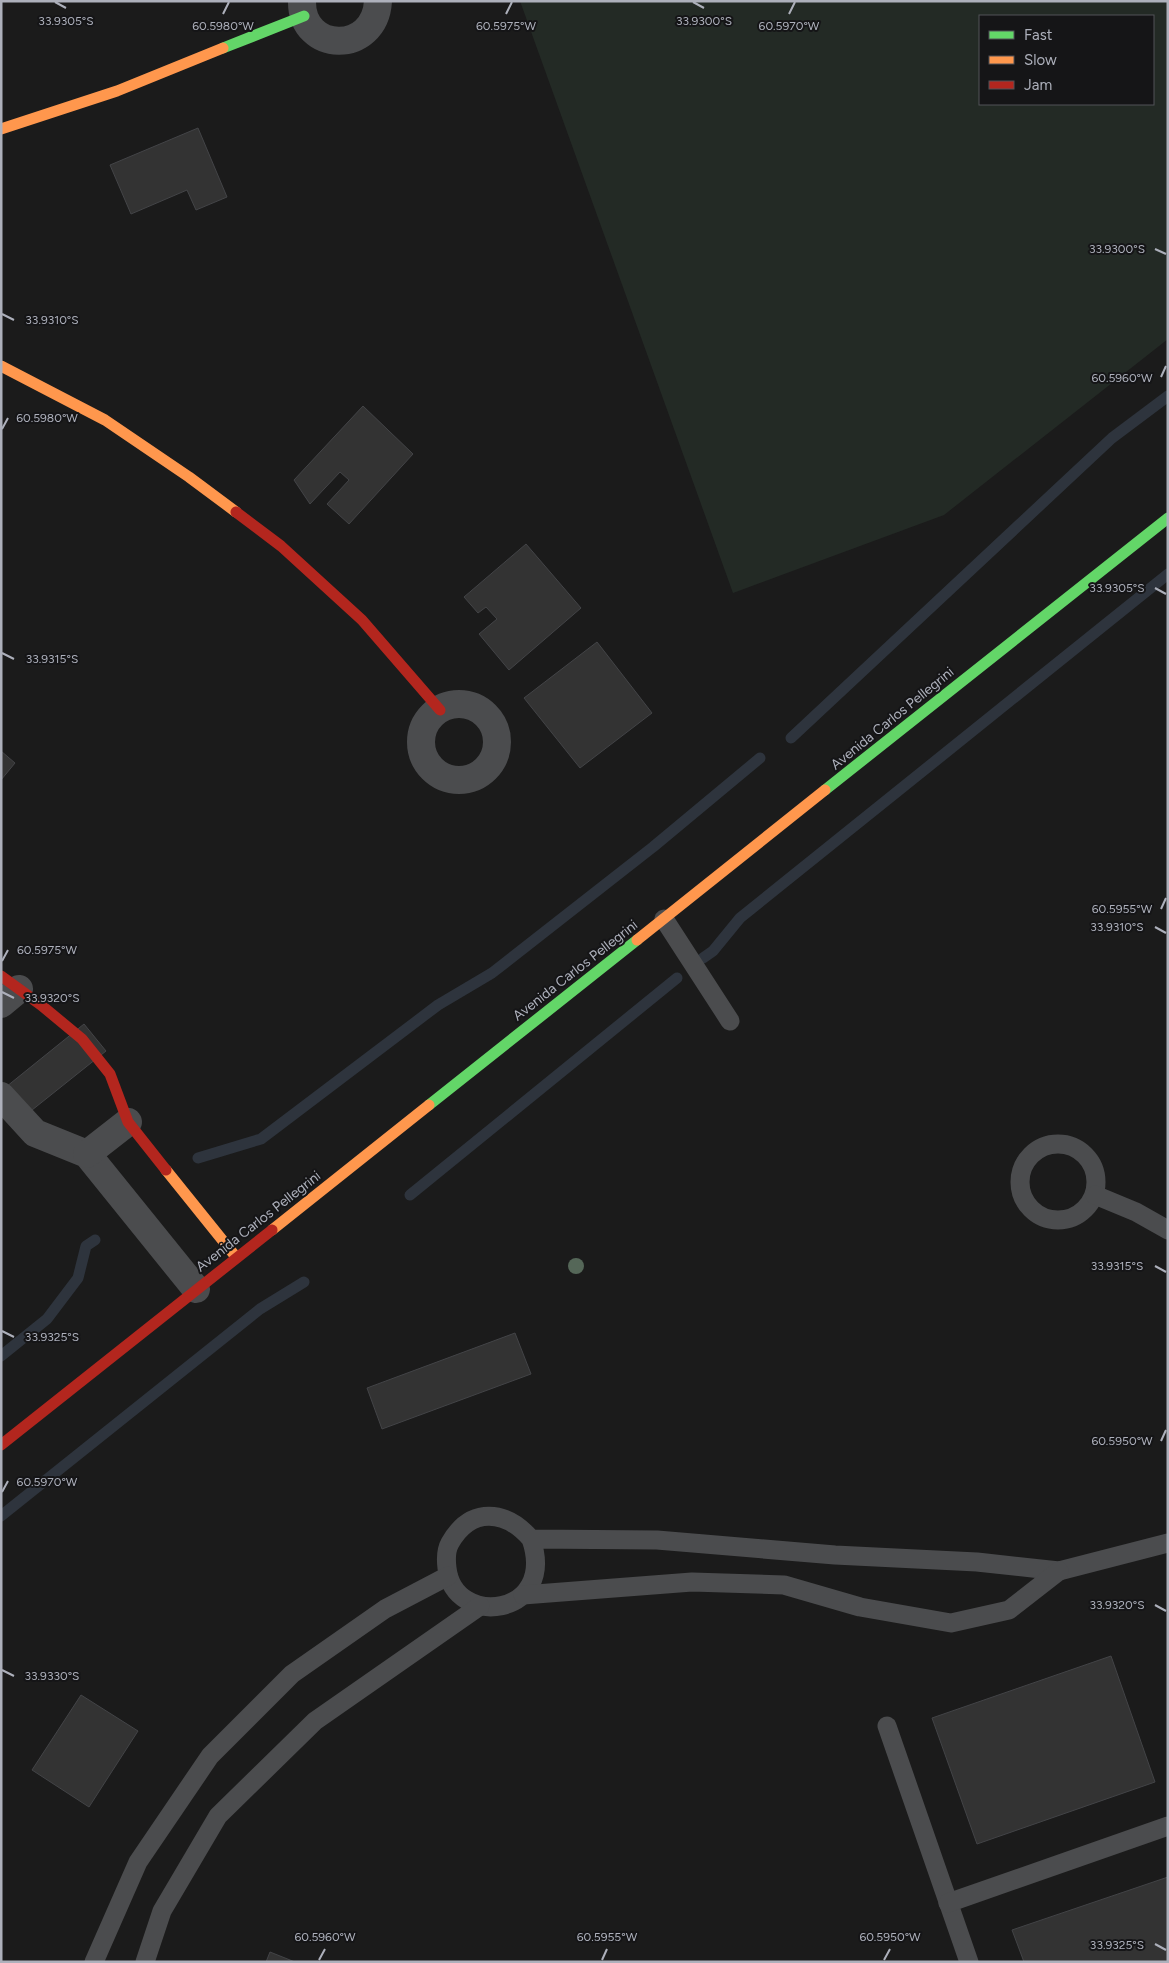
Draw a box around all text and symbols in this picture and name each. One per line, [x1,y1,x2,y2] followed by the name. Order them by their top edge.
[38,14,94,28] text: 33.9305°S
[676,14,732,28] text: 33.9300°S
[979,15,1154,105] legend
[192,19,254,33] text: 60.5980°W
[476,19,536,33] text: 60.5975°W
[759,19,820,33] text: 60.5970°W
[1024,26,1053,44] text: Fast
[1024,51,1057,69] text: Slow
[1024,76,1052,94] text: Jam
[1089,242,1145,256] text: 33.9300°S
[25,313,79,327] text: 33.9310°S
[1091,371,1153,385] text: 60.5960°W
[16,411,78,425] text: 60.5980°W
[1089,581,1145,595] text: 33.9305°S
[26,652,78,666] text: 33.9315°S
[827,663,957,773] street label: Avenida Carlos Pellegrini
[1092,902,1153,916] text: 60.5955°W
[509,916,641,1024] street label: Avenida Carlos Pellegrini
[1090,920,1144,934] text: 33.9310°S
[17,943,77,957] text: 60.5975°W
[24,991,80,1005] text: 33.9320°S
[192,1167,324,1275] street label: Avenida Carlos Pellegrini
[1091,1259,1143,1273] text: 33.9315°S
[25,1330,79,1344] text: 33.9325°S
[1091,1434,1153,1448] text: 60.5950°W
[17,1475,78,1489] text: 60.5970°W
[1089,1598,1145,1612] text: 33.9320°S
[25,1669,79,1683] text: 33.9330°S
[294,1930,356,1944] text: 60.5960°W
[577,1930,638,1944] text: 60.5955°W
[859,1930,921,1944] text: 60.5950°W
[1090,1938,1144,1952] text: 33.9325°S

